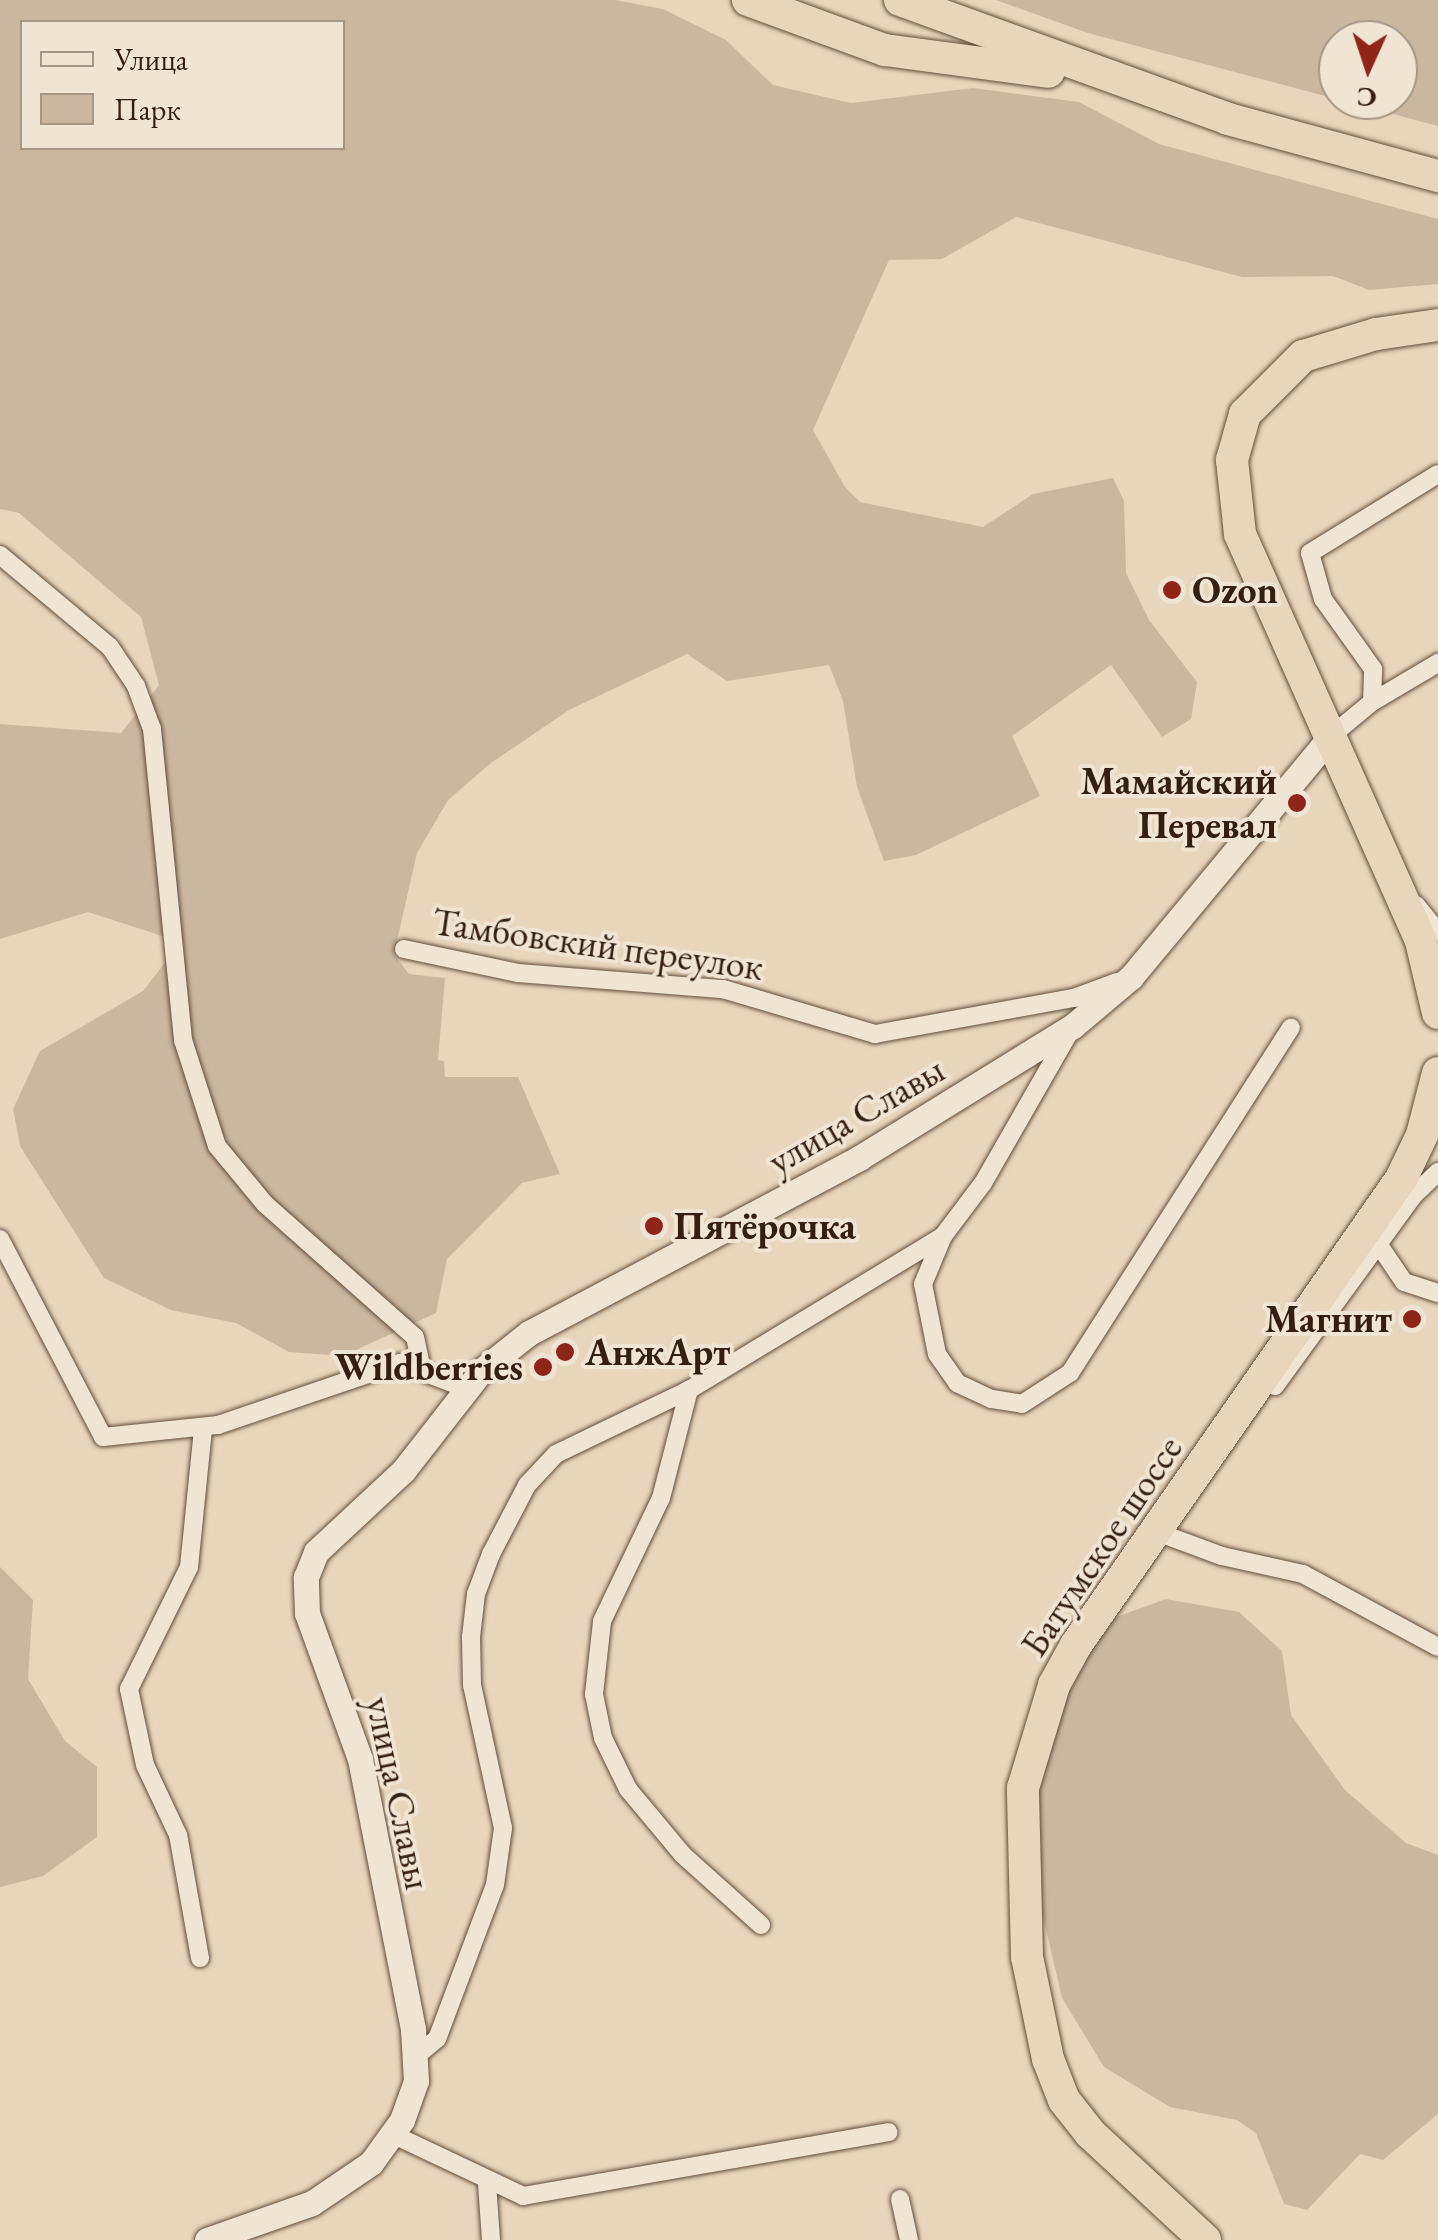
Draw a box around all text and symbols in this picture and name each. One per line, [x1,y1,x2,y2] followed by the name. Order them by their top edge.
[20,20,345,150] legend
[1318,20,1418,120] north arrow
[114,40,188,79] text: Улица
[1356,79,1377,116] text: С
[114,90,181,129] text: Парк
[1192,567,1278,613] place label: Ozon
[1161,579,1183,601] marker: Ozon
[1081,758,1277,848] place label: Мамайский Перевал
[1286,792,1308,814] marker: Мамайский Перевал
[430,898,766,990] street label: Тамбовский переулок
[760,1046,952,1184] street label: улица Славы
[674,1203,856,1249] place label: Пятёрочка
[643,1215,665,1237] marker: Пятёрочка
[1265,1296,1392,1342] place label: Магнит
[1401,1308,1423,1330] marker: Магнит
[585,1329,730,1375] place label: АнжАрт
[554,1341,576,1363] marker: АнжАрт
[334,1344,523,1390] place label: Wildberries
[532,1356,554,1378] marker: Wildberries
[1010,1427,1192,1665] street label: Батумское шоссе
[356,1692,442,1894] street label: улица Славы

